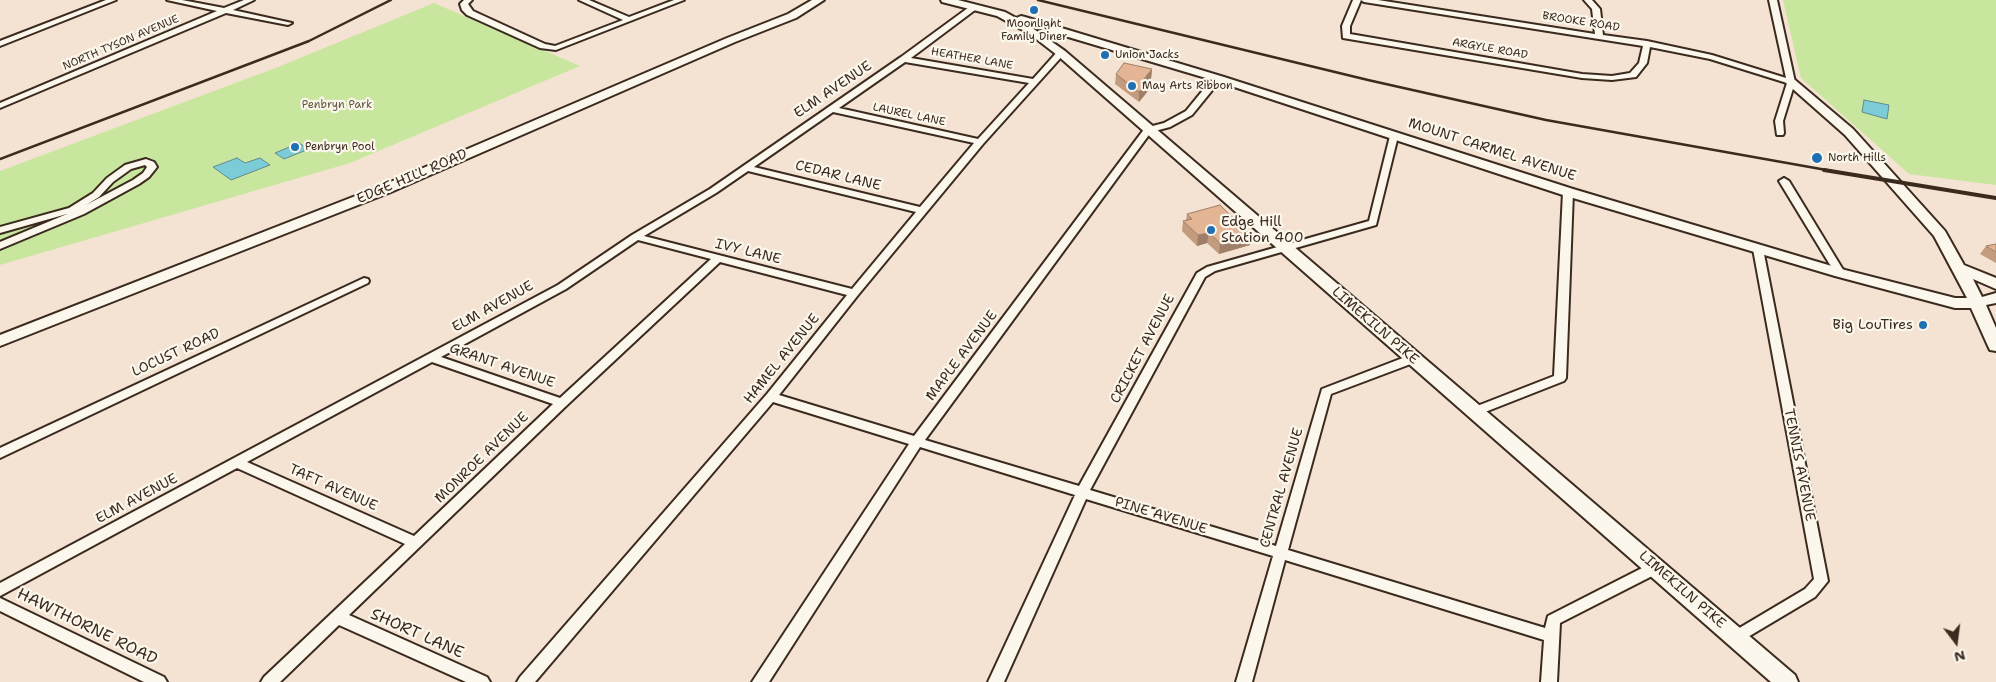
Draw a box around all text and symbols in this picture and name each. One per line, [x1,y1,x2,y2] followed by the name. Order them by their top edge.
[1028,4,1040,16] marker: Moonlight Family Diner
[1541,9,1621,35] street label: BROOKE ROAD
[61,13,181,73] street label: NORTH TYSON AVENUE
[1001,17,1067,43] place label: Moonlight Family Diner
[1451,36,1529,62] street label: ARGYLE ROAD
[930,45,1014,73] street label: HEATHER LANE
[1115,48,1179,62] place label: Union Jacks
[1099,49,1111,61] marker: Union Jacks
[791,58,875,122] street label: ELM AVENUE
[1142,79,1233,93] place label: May Arts Ribbon
[1126,80,1138,92] marker: May Arts Ribbon
[302,98,372,112] park label: Penbryn Park
[871,101,947,129] street label: LAUREL LANE
[1406,115,1578,185] street label: MOUNT CARMEL AVENUE
[305,140,374,154] place label: Penbryn Pool
[289,141,301,153] marker: Penbryn Pool
[354,146,470,208] street label: EDGE HILL ROAD
[1810,151,1824,165] marker: North Hills
[1828,151,1886,165] place label: North Hills
[793,157,883,195] street label: CEDAR LANE
[1221,214,1304,246] place label: Edge Hill Station 400
[1205,224,1217,236] marker: Edge Hill Station 400
[713,236,783,268] street label: IVY LANE
[449,278,537,336] street label: ELM AVENUE
[1328,284,1422,368] street label: LIMEKILN PIKE
[1107,292,1179,406] street label: CRICKET AVENUE
[923,308,1001,404] street label: MAPLE AVENUE
[741,311,823,407] street label: HAMEL AVENUE
[1832,317,1913,333] place label: Big LouTires
[1917,319,1929,331] marker: Big LouTires
[129,325,223,381] street label: LOCUST ROAD
[447,340,557,392] street label: GRANT AVENUE
[1780,407,1818,523] street label: TENNIS AVENUE
[432,409,532,507] street label: MONROE AVENUE
[1257,426,1307,550] street label: CENTRAL AVENUE
[286,461,380,515] street label: TAFT AVENUE
[93,470,181,528] street label: ELM AVENUE
[1113,494,1209,538] street label: PINE AVENUE
[1635,548,1729,632] street label: LIMEKILN PIKE
[14,585,160,669] street label: HAWTHORNE ROAD
[367,605,467,663] street label: SHORT LANE
[1931,617,1981,667] north arrow
[1952,646,1968,667] text: N

